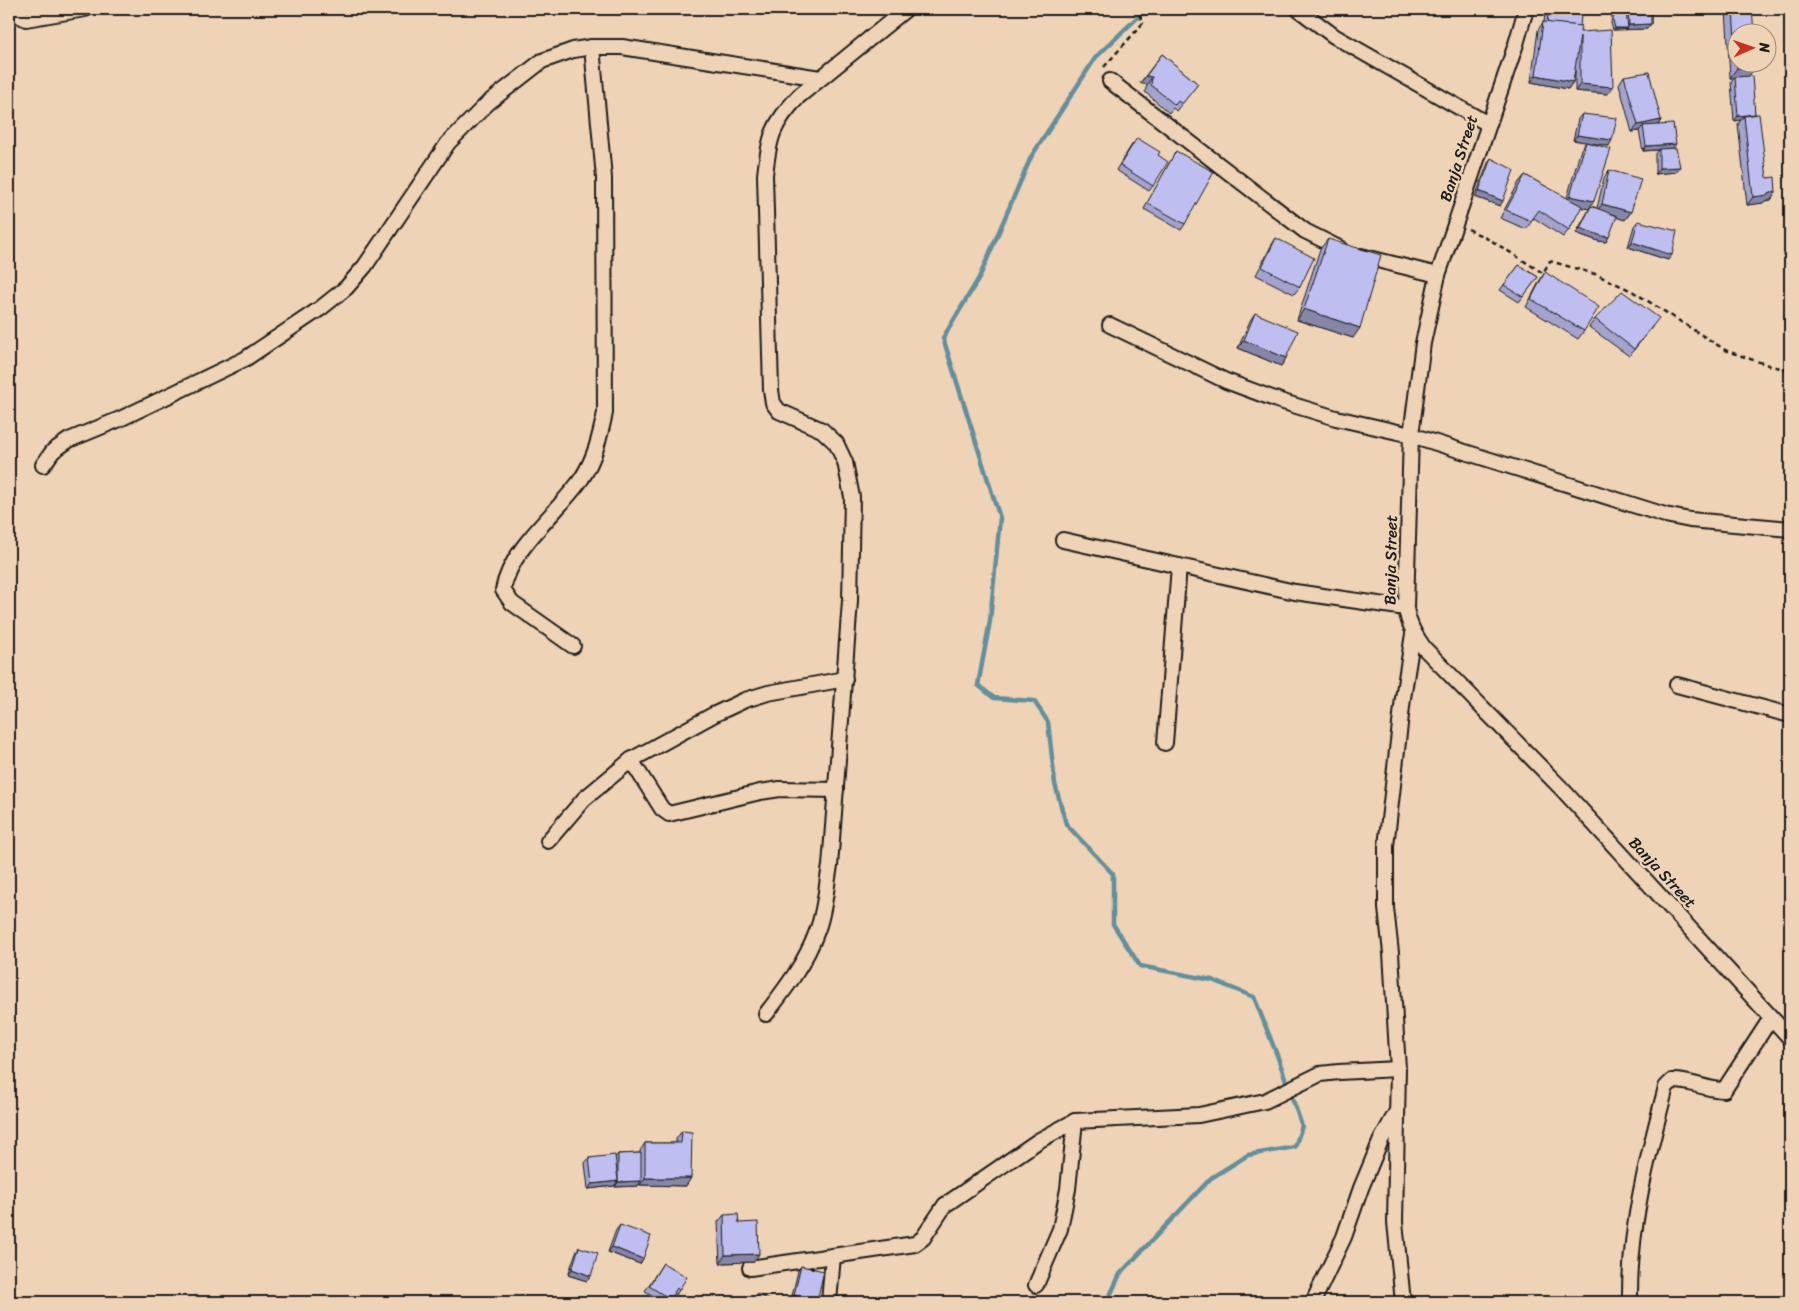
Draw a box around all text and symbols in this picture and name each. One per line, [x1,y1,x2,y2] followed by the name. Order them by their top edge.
[1726,22,1776,72] north arrow
[1752,41,1777,53] text: N
[1431,111,1486,205] street label: Banja Street
[1375,515,1406,605] street label: Banja Street
[1621,829,1704,915] street label: Banja Street

